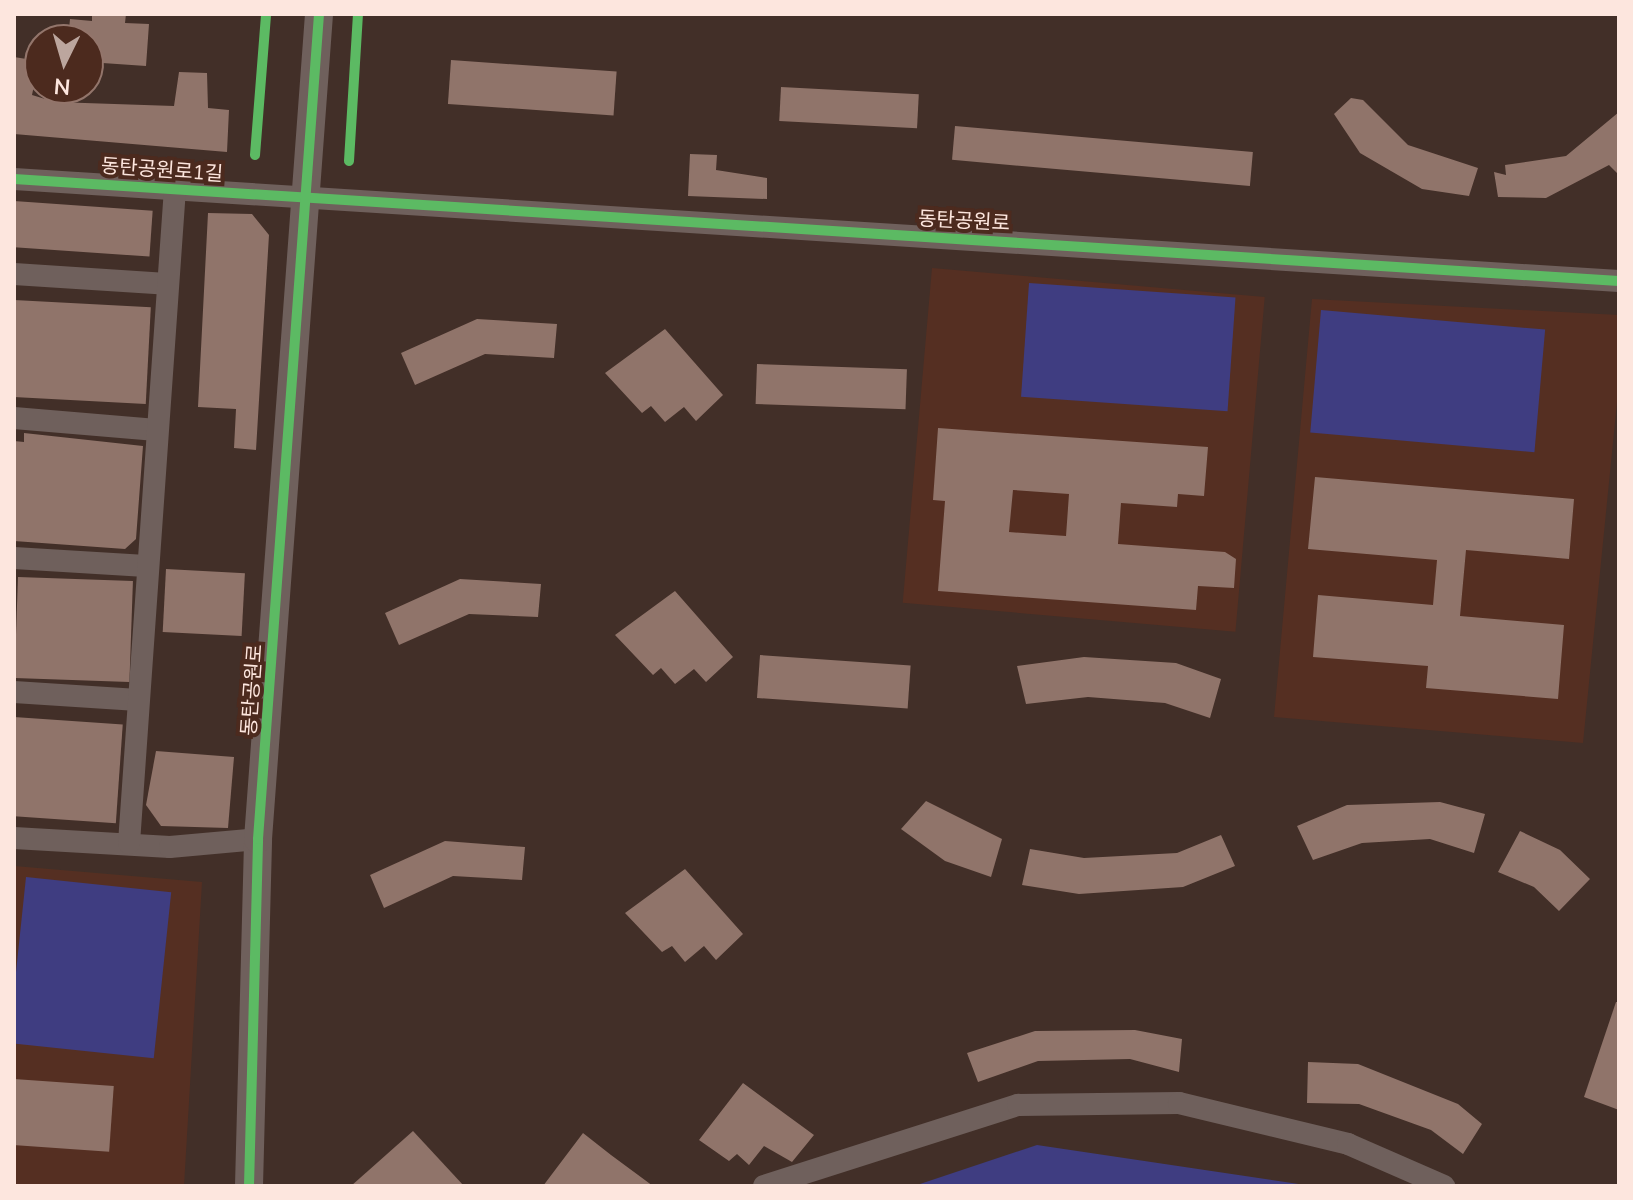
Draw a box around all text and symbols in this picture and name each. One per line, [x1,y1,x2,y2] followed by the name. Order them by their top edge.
[24,24,104,104] north arrow
[53,70,72,102] text: N
[100,154,224,186] street label: 동탄공원로1길
[917,207,1011,235] street label: 동탄공원로
[237,643,267,737] street label: 동탄공원로

